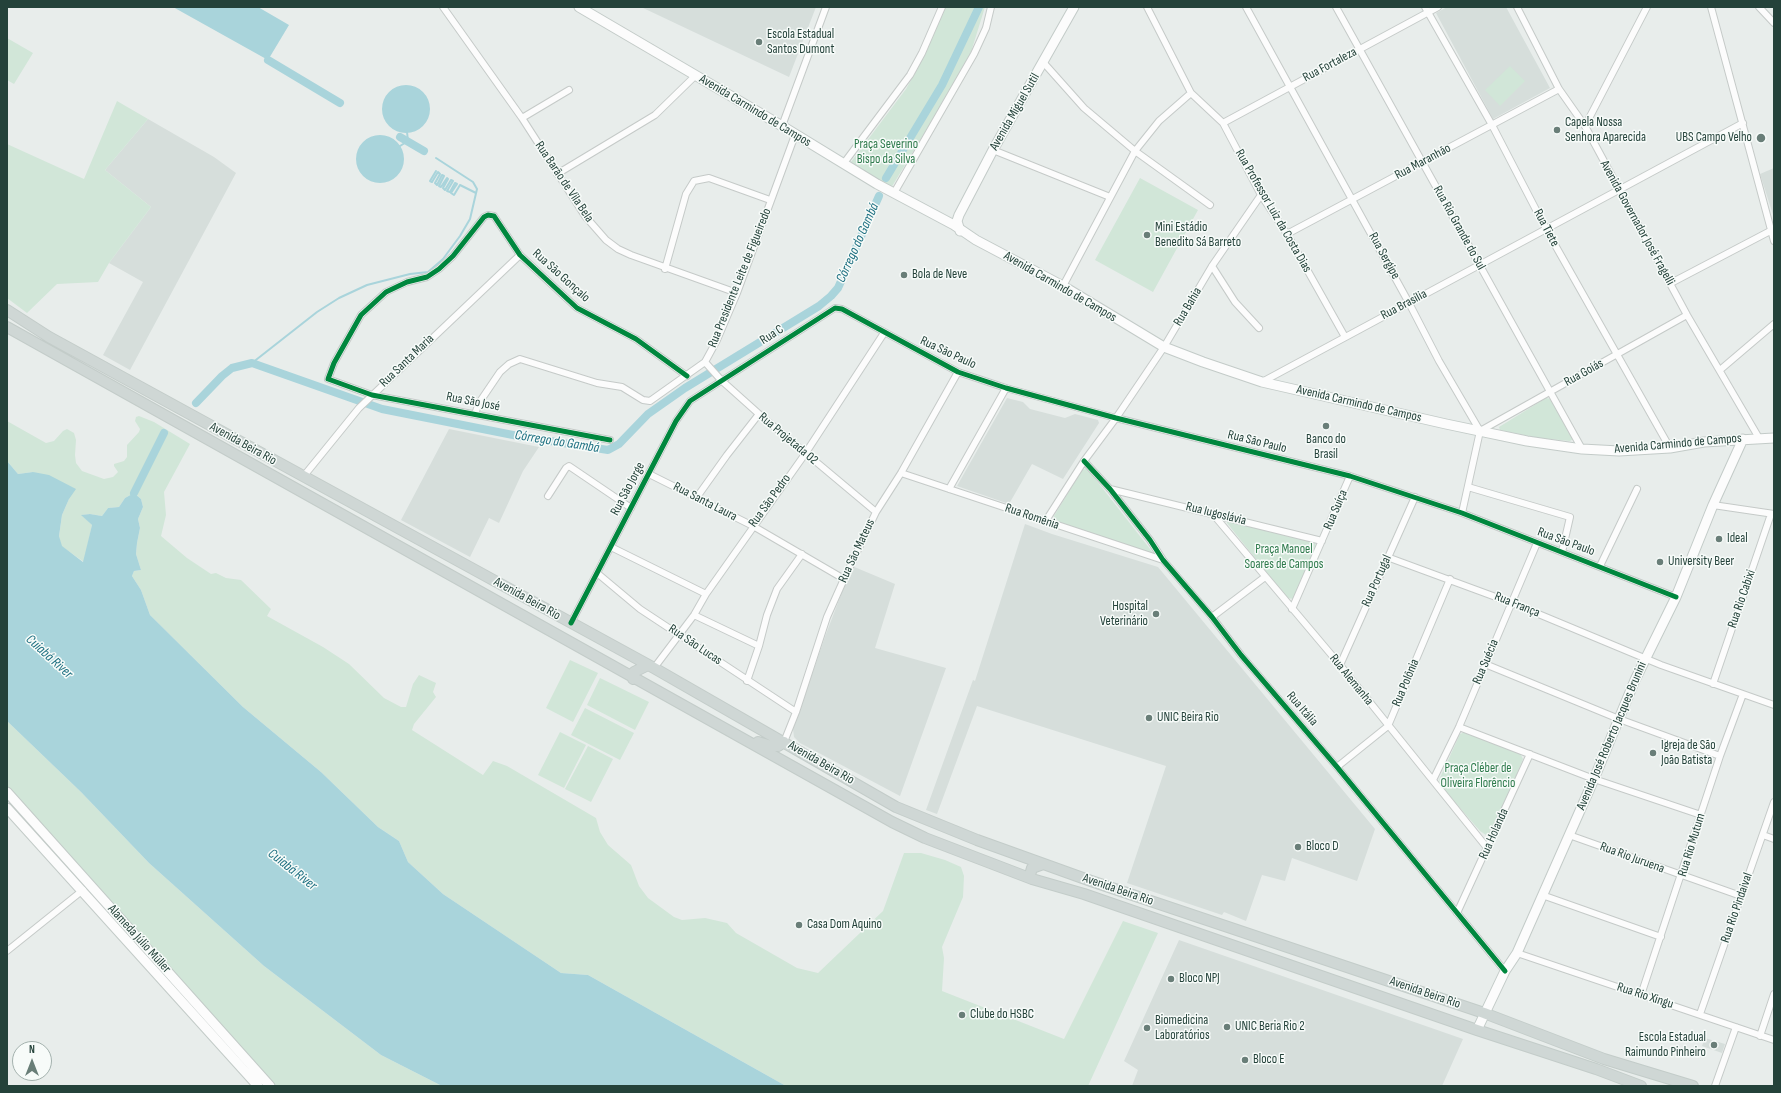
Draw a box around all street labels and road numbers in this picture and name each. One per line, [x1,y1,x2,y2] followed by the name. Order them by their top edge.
[1300,44,1360,86] street label: Rua Fortaleza
[696,71,814,151] street label: Avenida Carmindo de Campos
[987,71,1043,153] street label: Avenida Miguel Sutil
[531,139,597,225] street label: Rua Barão de Vila Bela
[1392,141,1454,183] street label: Rua Maranhão
[1231,147,1315,275] street label: Rua Professor Luiz da Costa Dias
[1596,158,1678,288] street label: Avenida Governador José Fragelli
[1429,183,1489,273] street label: Rua Rio Grande do Sul
[705,206,775,350] street label: Rua Presidente Leite de Figueiredo
[1530,206,1562,250] street label: Rua Tiete
[1365,230,1403,282] street label: Rua Sergipe
[529,246,593,306] street label: Rua São Gonçalo
[1001,248,1119,326] street label: Avenida Carmindo de Campos
[1170,285,1206,329] street label: Rua Bahia
[1378,286,1430,324] street label: Rua Brasília
[757,322,787,348] street label: Rua C
[377,331,437,391] street label: Rua Santa Maria
[917,333,979,373] street label: Rua São Paulo
[1562,356,1606,390] street label: Rua Goiás
[1295,382,1423,426] street label: Avenida Carmindo de Campos
[445,389,501,415] street label: Rua São José
[755,410,821,468] street label: Rua Projetada 02
[207,419,279,469] street label: Avenida Beira Rio
[1226,427,1288,457] street label: Rua São Paulo
[1614,431,1742,457] street label: Avenida Carmindo de Campos
[607,460,649,518] street label: Rua São Jorge
[746,472,794,530] street label: Rua São Pedro
[671,479,739,525] street label: Rua Santa Laura
[1321,488,1351,532] street label: Rua Suíça
[1184,499,1248,529] street label: Rua Iugoslávia
[1003,500,1061,534] street label: Rua Romênia
[835,517,879,585] street label: Rua São Mateus
[1535,524,1597,560] street label: Rua São Paulo
[1359,553,1395,609] street label: Rua Portugal
[1725,568,1759,630] street label: Rua Rio Cabixi
[491,574,563,624] street label: Avenida Beira Rio
[1492,589,1542,621] street label: Rua França
[665,621,725,669] street label: Rua São Lucas
[1470,637,1502,687] street label: Rua Suécia
[1326,651,1376,709] street label: Rua Alemanha
[1389,657,1423,709] street label: Rua Polônia
[1574,659,1650,813] street label: Avenida José Roberto Jacques Brunini
[1283,689,1321,729] street label: Rua Itália
[785,738,857,788] street label: Avenida Beira Rio
[1476,806,1512,862] street label: Rua Holanda
[1675,811,1709,879] street label: Rua Rio Mutum
[1598,839,1666,877] street label: Rua Rio Juruena
[1081,871,1155,909] street label: Avenida Beira Rio
[1718,871,1756,945] street label: Rua Rio Pindaival
[104,902,174,976] street label: Alameda Júlio Müller
[1388,974,1462,1012] street label: Avenida Beira Rio
[1615,980,1675,1012] street label: Rua Rio Xingu

